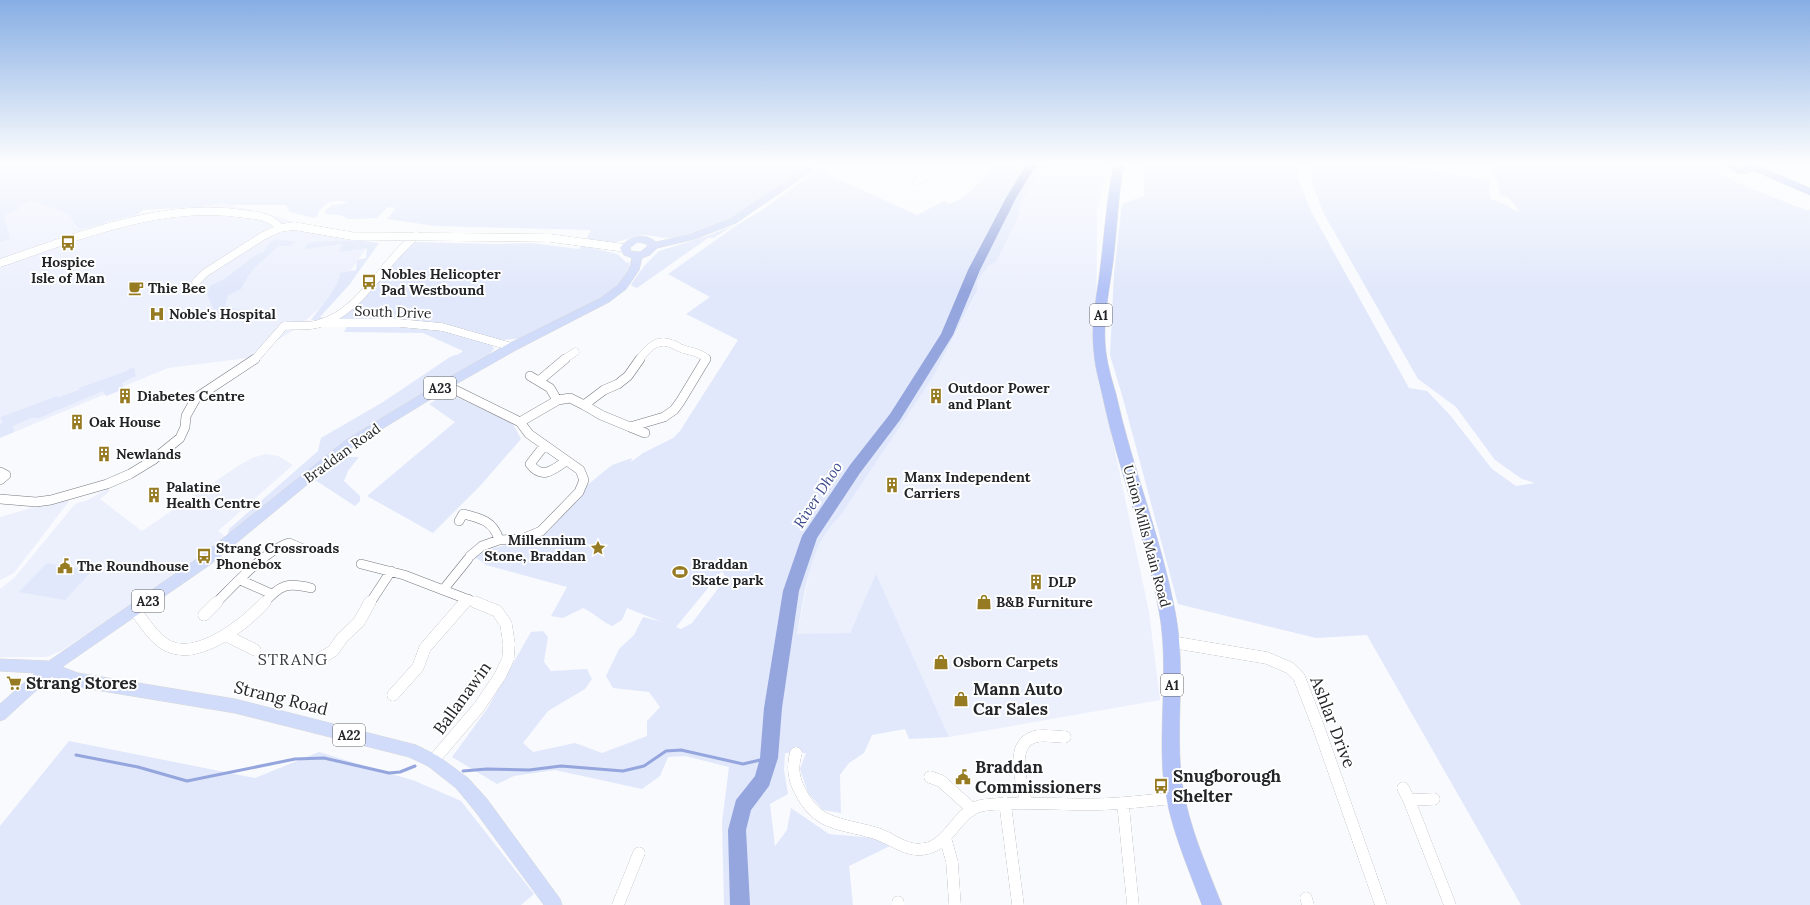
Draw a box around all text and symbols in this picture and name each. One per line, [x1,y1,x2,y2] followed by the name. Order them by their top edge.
[59,234,77,252] bus stop icon: Hospice Isle of Man
[31,253,105,287] place label: Hospice Isle of Man
[381,265,501,299] place label: Nobles Helicopter Pad Westbound
[360,273,378,291] bus stop icon: Nobles Helicopter Pad Westbound
[127,279,145,297] cafe icon: Thie Bee
[148,279,206,297] place label: Thie Bee
[354,302,432,322] street label: South Drive
[1090,304,1112,326] road number: A1
[148,305,166,323] hospital icon: Noble's Hospital
[169,305,277,323] place label: Noble's Hospital
[424,377,456,399] road number: A23
[948,379,1050,413] place label: Outdoor Power and Plant
[116,387,134,405] building icon: Diabetes Centre
[137,387,245,405] place label: Diabetes Centre
[927,387,945,405] building icon: Outdoor Power and Plant
[68,413,86,431] building icon: Oak House
[89,413,161,431] place label: Oak House
[300,419,384,487] street label: Braddan Road
[95,445,113,463] building icon: Newlands
[116,445,181,463] place label: Newlands
[789,458,846,531] water label: River Dhoo
[1119,463,1175,609] street label: Union Mills Main Road
[904,468,1031,502] place label: Manx Independent Carriers
[883,476,901,494] building icon: Manx Independent Carriers
[166,478,261,512] place label: Palatine Health Centre
[145,486,163,504] building icon: Palatine Health Centre
[484,531,586,565] place label: Millennium Stone, Braddan
[216,539,339,573] place label: Strang Crossroads Phonebox
[589,539,607,557] place icon: Millennium Stone, Braddan
[195,547,213,565] bus stop icon: Strang Crossroads Phonebox
[692,555,764,589] place label: Braddan Skate park
[56,557,74,575] public building icon: The Roundhouse
[77,557,189,575] place label: The Roundhouse
[671,563,689,581] sports icon: Braddan Skate park
[1027,573,1045,591] building icon: DLP
[1048,573,1076,591] place label: DLP
[132,590,164,612] road number: A23
[975,593,993,611] shop icon: B&B Furniture
[996,593,1093,611] place label: B&B Furniture
[258,649,328,669] district label: STRANG
[932,653,950,671] shop icon: Osborn Carpets
[953,653,1058,671] place label: Osborn Carpets
[428,657,496,739] street label: Ballanawin
[26,672,137,694] place label: Strang Stores
[1305,672,1361,771] street label: Ashlar Drive
[5,674,23,692] supermarket icon: Strang Stores
[1161,674,1183,696] road number: A1
[232,676,330,720] street label: Strang Road
[973,678,1063,720] place label: Mann Auto Car Sales
[952,690,970,708] shop icon: Mann Auto Car Sales
[333,724,365,746] road number: A22
[975,756,1101,798] place label: Braddan Commissioners
[1173,765,1282,807] place label: Snugborough Shelter
[954,768,972,786] public building icon: Braddan Commissioners
[1152,777,1170,795] bus stop icon: Snugborough Shelter

